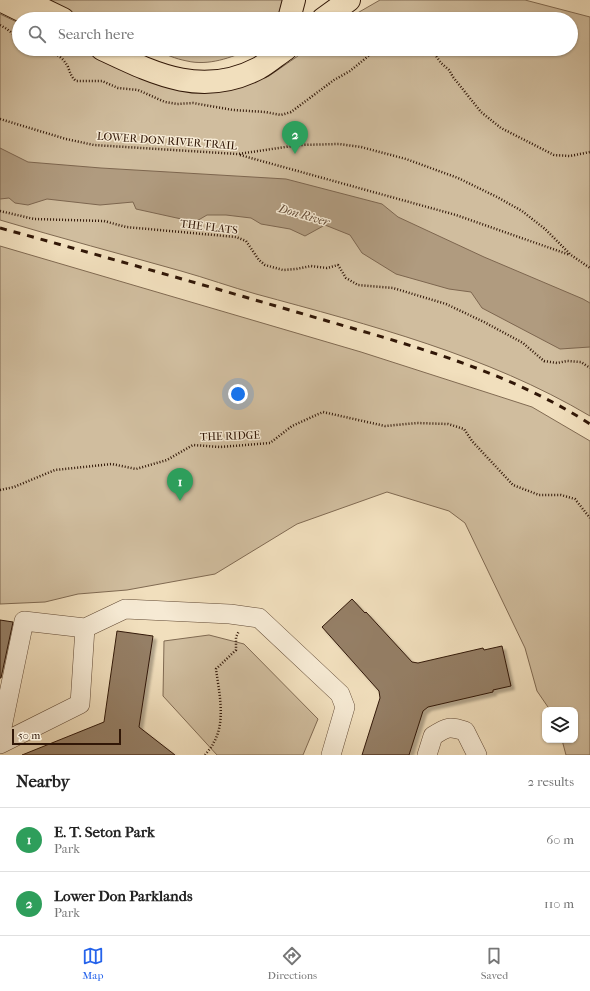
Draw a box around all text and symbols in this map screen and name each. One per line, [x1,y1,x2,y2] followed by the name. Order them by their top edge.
[12,12,578,56] search box
[26,23,48,45] icon: search
[58,25,134,43] text: Search here
[282,121,308,154] pin: 2
[96,130,238,152] street label: LOWER DON RIVER TRAIL
[276,201,332,229] water label: Don River
[179,217,239,237] street label: THE FLATS
[228,384,248,404] your location
[200,428,261,444] street label: THE RIDGE
[167,468,193,501] pin: 1
[542,707,578,743] map controls
[542,707,578,743] button: layers
[12,727,121,746] scale bar
[18,729,40,742] text: 50 m
[16,771,70,791] text: Nearby
[528,774,574,789] text: 2 results
[54,823,155,841] text: E. T. Seton Park
[27,832,31,847] text: 1
[546,832,574,847] text: 60 m
[54,841,80,856] text: Park
[54,887,192,905] text: Lower Don Parklands
[26,896,32,911] text: 2
[544,896,574,911] text: 110 m
[54,905,80,920] text: Park
[82,945,104,982] tab: Map
[268,945,317,982] tab: Directions
[481,945,508,982] tab: Saved

